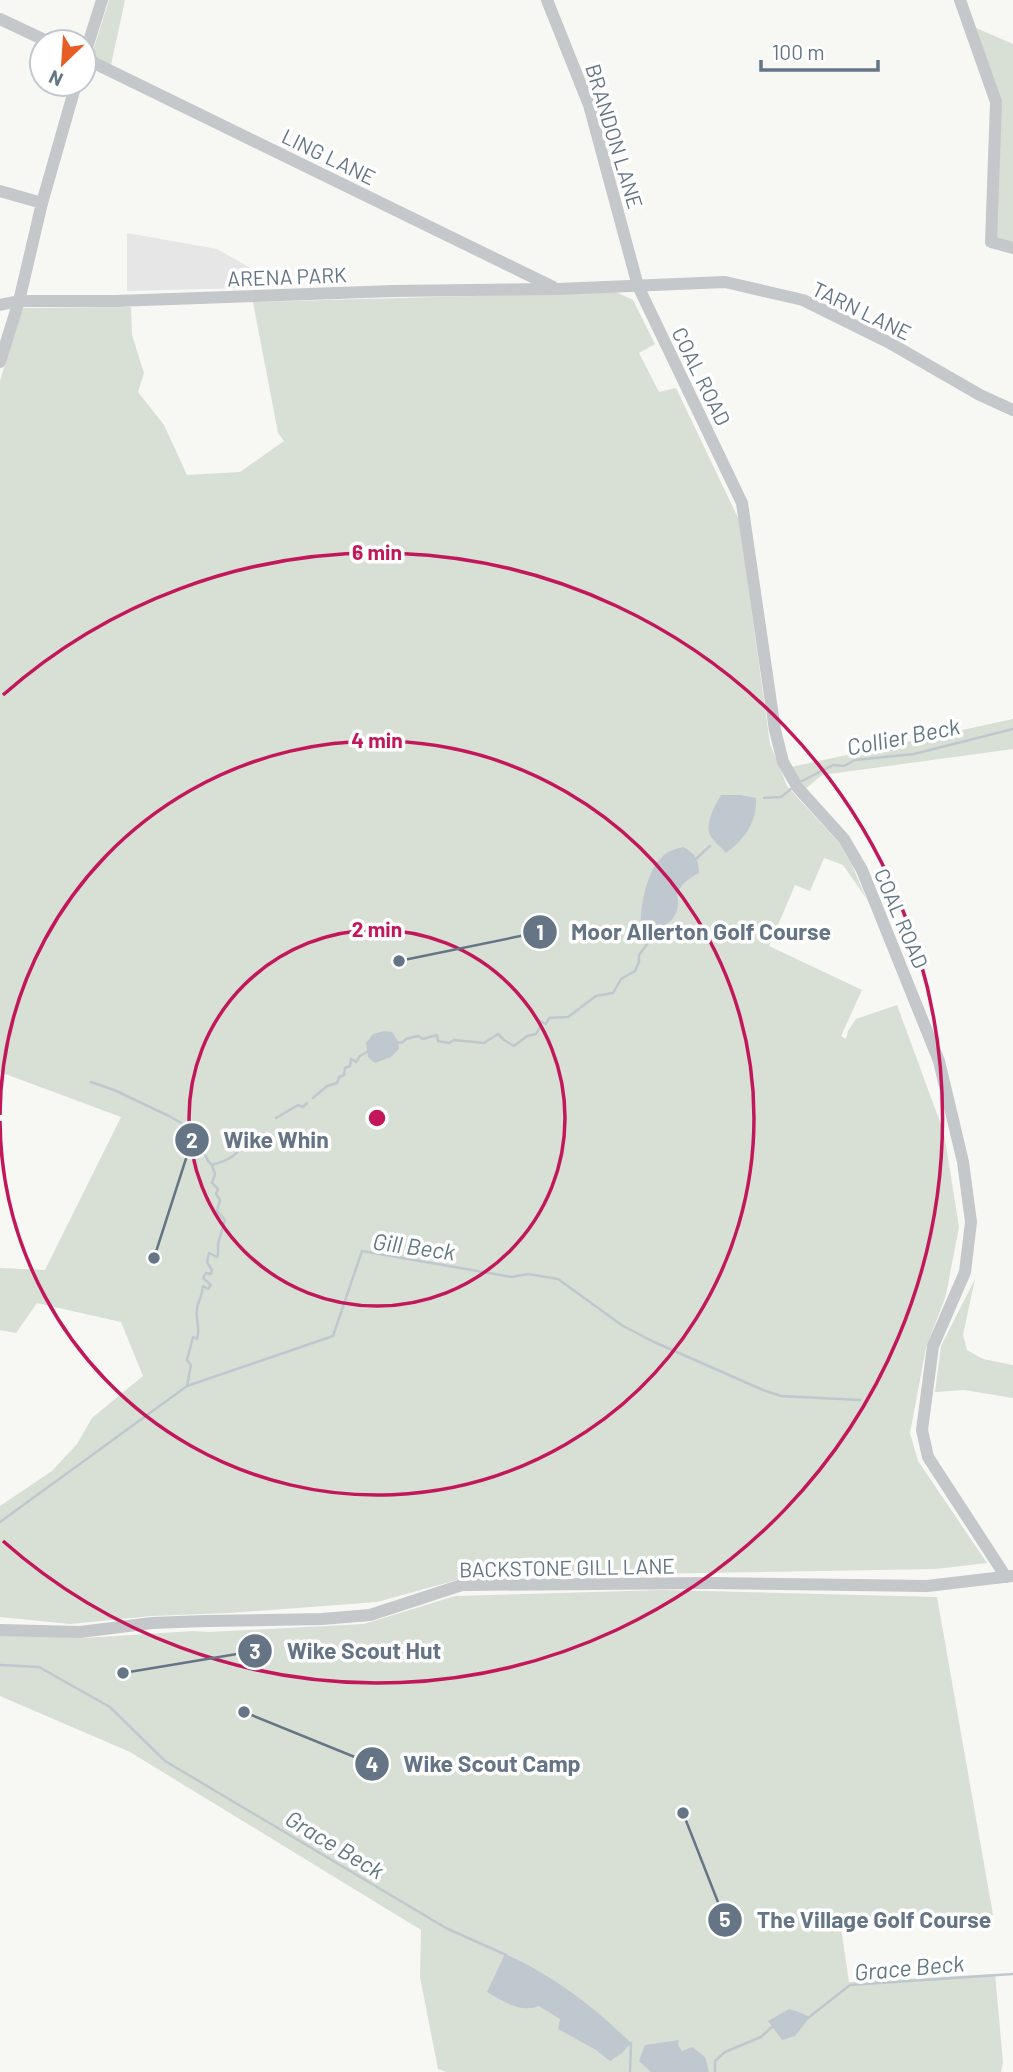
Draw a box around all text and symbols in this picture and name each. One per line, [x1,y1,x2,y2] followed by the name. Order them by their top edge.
[28,28,98,98] north arrow
[761,28,878,72] scale bar
[772,39,825,64] text: 100 m
[581,61,649,211] street label: BRANDON LANE
[45,66,66,92] text: N
[278,123,380,189] street label: LING LANE
[227,261,347,291] street label: ARENA PARK
[808,275,916,345] street label: TARN LANE
[667,323,737,429] street label: COAL ROAD
[352,539,402,564] text: 6 min
[844,711,962,761] water label: Collier Beck
[351,727,403,752] text: 4 min
[870,864,934,972] street label: COAL ROAD
[522,910,846,954] callout: Moor Allerton Golf Course
[352,916,402,941] text: 2 min
[571,917,831,945] text: Moor Allerton Golf Course
[536,919,544,944] text: 1
[365,1106,389,1130] centre of rings
[174,1118,343,1162] callout: Wike Whin
[223,1125,329,1153] text: Wike Whin
[186,1127,198,1152] text: 2
[371,1226,457,1266] water label: Gill Beck
[459,1553,675,1581] street label: BACKSTONE GILL LANE
[237,1629,455,1673] callout: Wike Scout Hut
[287,1636,441,1664] text: Wike Scout Hut
[249,1638,261,1663] text: 3
[355,1742,595,1786] callout: Wike Scout Camp
[403,1749,581,1777] text: Wike Scout Camp
[366,1751,378,1776] text: 4
[281,1804,389,1884] water label: Grace Beck
[707,1898,1005,1942] callout: The Village Golf Course
[757,1905,991,1933] text: The Village Golf Course
[719,1906,731,1931] text: 5
[853,1948,965,1986] water label: Grace Beck

